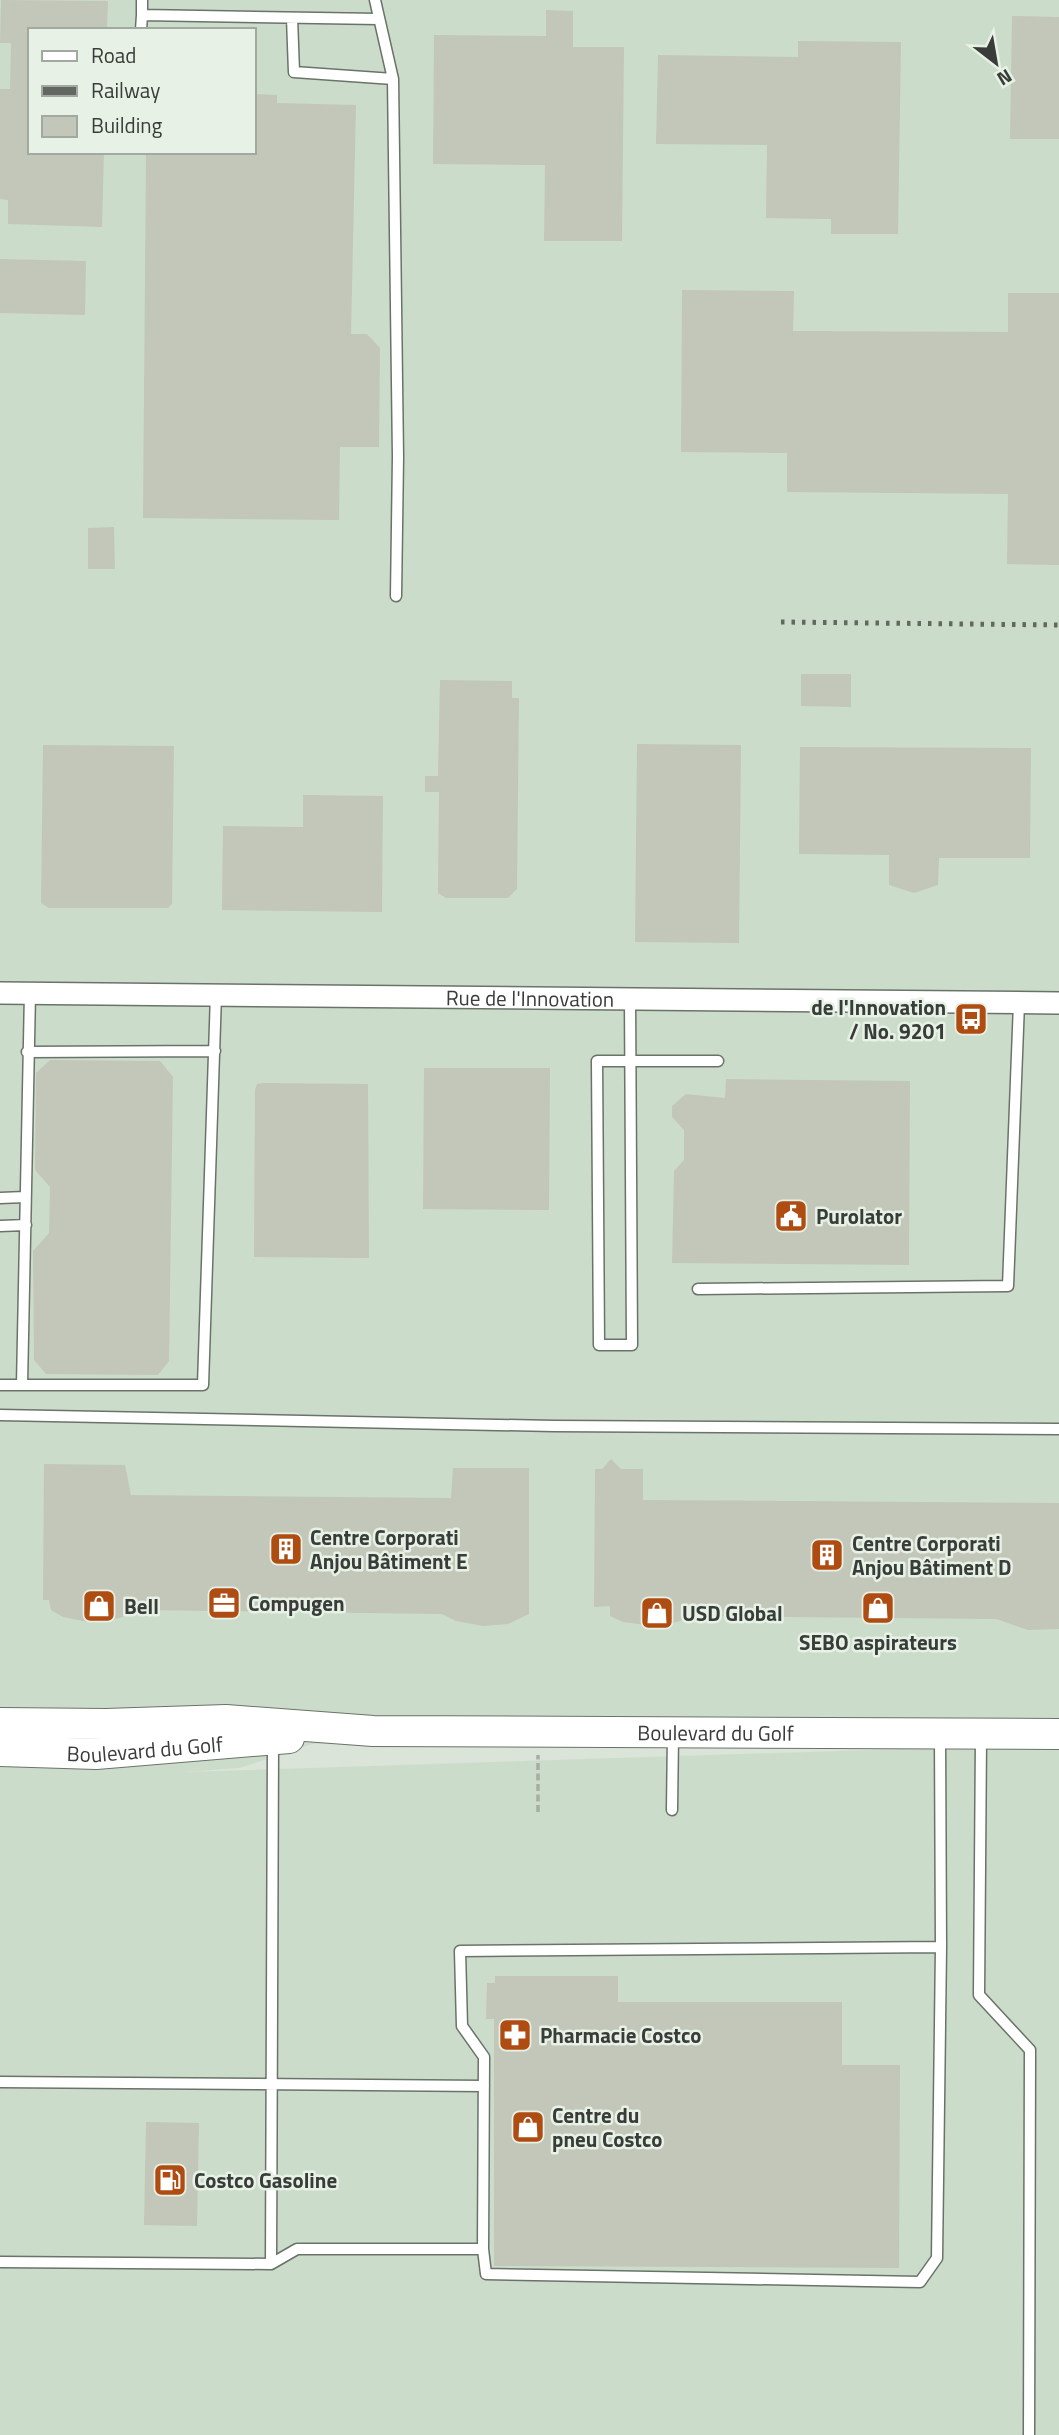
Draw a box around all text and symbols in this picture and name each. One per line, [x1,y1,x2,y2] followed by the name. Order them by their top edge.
[28,28,256,154] legend
[961,28,1031,98] north arrow
[91,39,136,71] text: Road
[992,62,1018,94] text: N
[91,74,160,106] text: Railway
[91,109,163,141] text: Building
[446,981,614,1015] street label: Rue de l'Innovation
[811,991,946,1047] place label: de l'Innovation / No. 9201
[952,1000,990,1038] bus stop icon: de l'Innovation / No. 9201
[772,1197,810,1235] public building icon: Purolator
[816,1200,902,1232] place label: Purolator
[310,1521,468,1577] place label: Centre Corporati Anjou Bâtiment E
[852,1527,1011,1583] place label: Centre Corporati Anjou Bâtiment D
[267,1530,305,1568] building icon: Centre Corporati Anjou Bâtiment E
[808,1536,846,1574] building icon: Centre Corporati Anjou Bâtiment D
[205,1584,243,1622] office icon: Compugen
[80,1587,118,1625] shop icon: Bell
[248,1587,345,1619] place label: Compugen
[859,1589,897,1627] shop icon: SEBO aspirateurs
[124,1590,159,1622] place label: Bell
[638,1594,676,1632] shop icon: USD Global
[682,1597,783,1629] place label: USD Global
[799,1626,957,1658] place label: SEBO aspirateurs
[637,1716,794,1749] street label: Boulevard du Golf
[66,1728,224,1770] street label: Boulevard du Golf
[496,2016,534,2054] pharmacy icon: Pharmacie Costco
[540,2019,701,2051] place label: Pharmacie Costco
[552,2099,662,2155] place label: Centre du pneu Costco
[509,2108,547,2146] shop icon: Centre du pneu Costco
[151,2161,189,2199] fuel station icon: Costco Gasoline
[194,2164,337,2196] place label: Costco Gasoline

